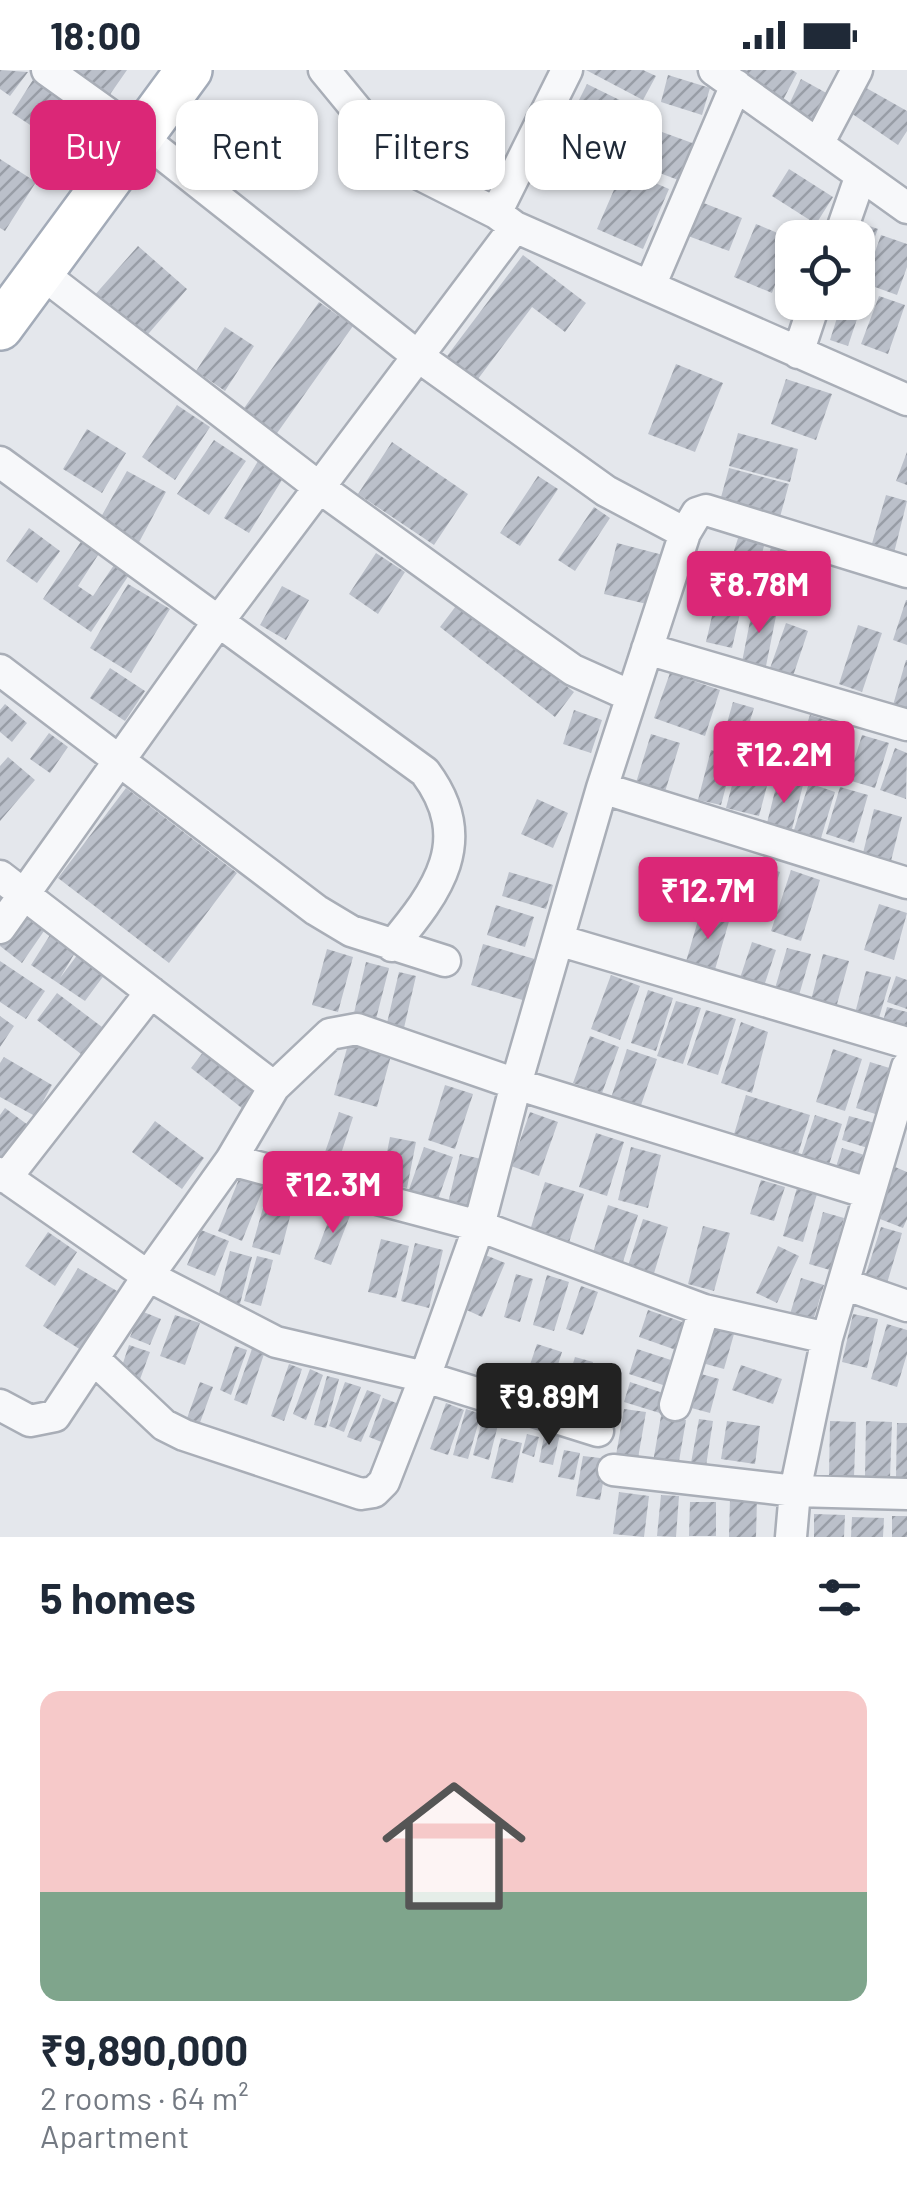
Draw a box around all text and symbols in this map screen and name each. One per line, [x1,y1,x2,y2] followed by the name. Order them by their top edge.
[50,12,141,58] text: 18:00
[30,100,156,190] chip: Buy
[176,100,318,190] chip: Rent
[338,100,505,190] chip: Filters
[525,100,662,190] chip: New
[775,220,875,320] map controls
[775,220,875,320] button: locate
[678,551,840,636] pin: ₹8.78M
[709,564,809,602] text: ₹8.78M
[703,721,865,806] pin: ₹12.2M
[736,734,833,772] text: ₹12.2M
[627,857,789,942] pin: ₹12.7M
[661,870,755,908] text: ₹12.7M
[252,1151,414,1236] pin: ₹12.3M
[285,1164,381,1202] text: ₹12.3M
[468,1363,630,1448] pin: ₹9.89M
[498,1376,600,1414] text: ₹9.89M
[812,1570,867,1625] icon: filters
[40,1572,196,1622] text: 5 homes
[364,1756,544,1936] icon: home
[40,2024,248,2074] text: ₹9,890,000
[40,2078,249,2116] text: 2 rooms · 64 m²
[40,2116,189,2154] text: Apartment

